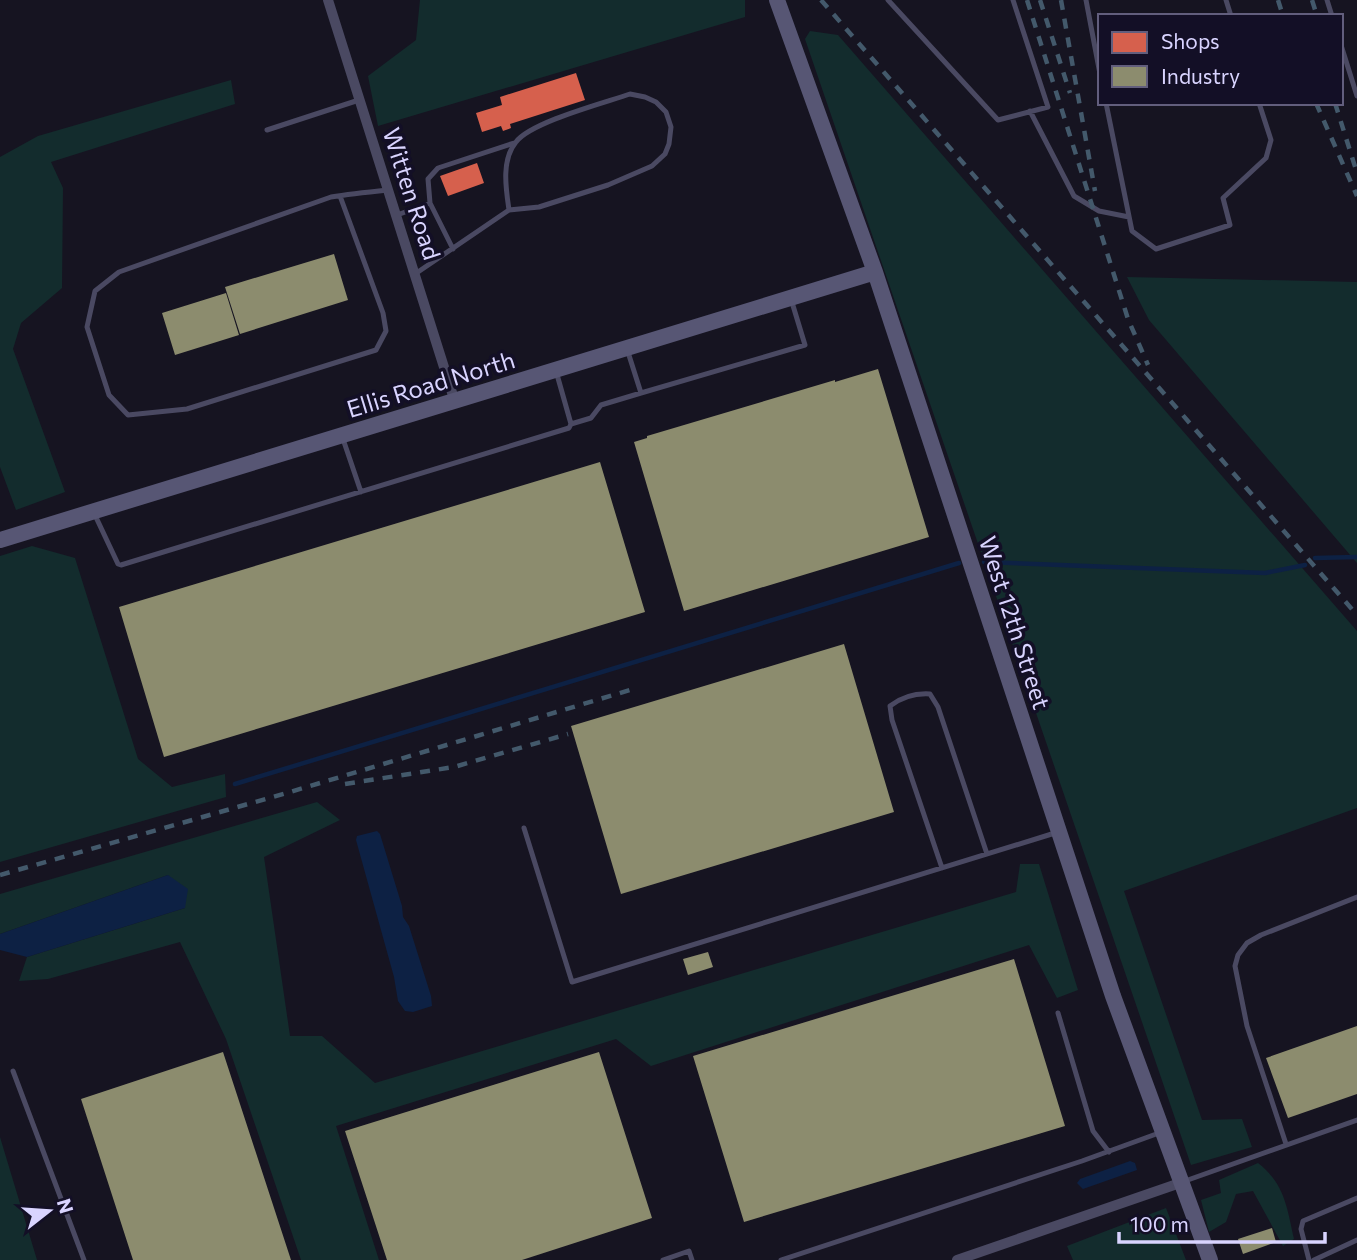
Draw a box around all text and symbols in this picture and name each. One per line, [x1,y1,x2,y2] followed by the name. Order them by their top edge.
[1098,14,1343,105] legend
[1161,28,1220,53] text: Shops
[1161,63,1240,88] text: Industry
[377,124,447,263] street label: Witten Road
[343,344,518,423] street label: Ellis Road North
[974,532,1057,713] street label: West 12th Street
[14,1176,84,1246] north arrow
[53,1196,79,1216] text: N
[1119,1200,1326,1244] scale bar
[1130,1211,1189,1236] text: 100 m

